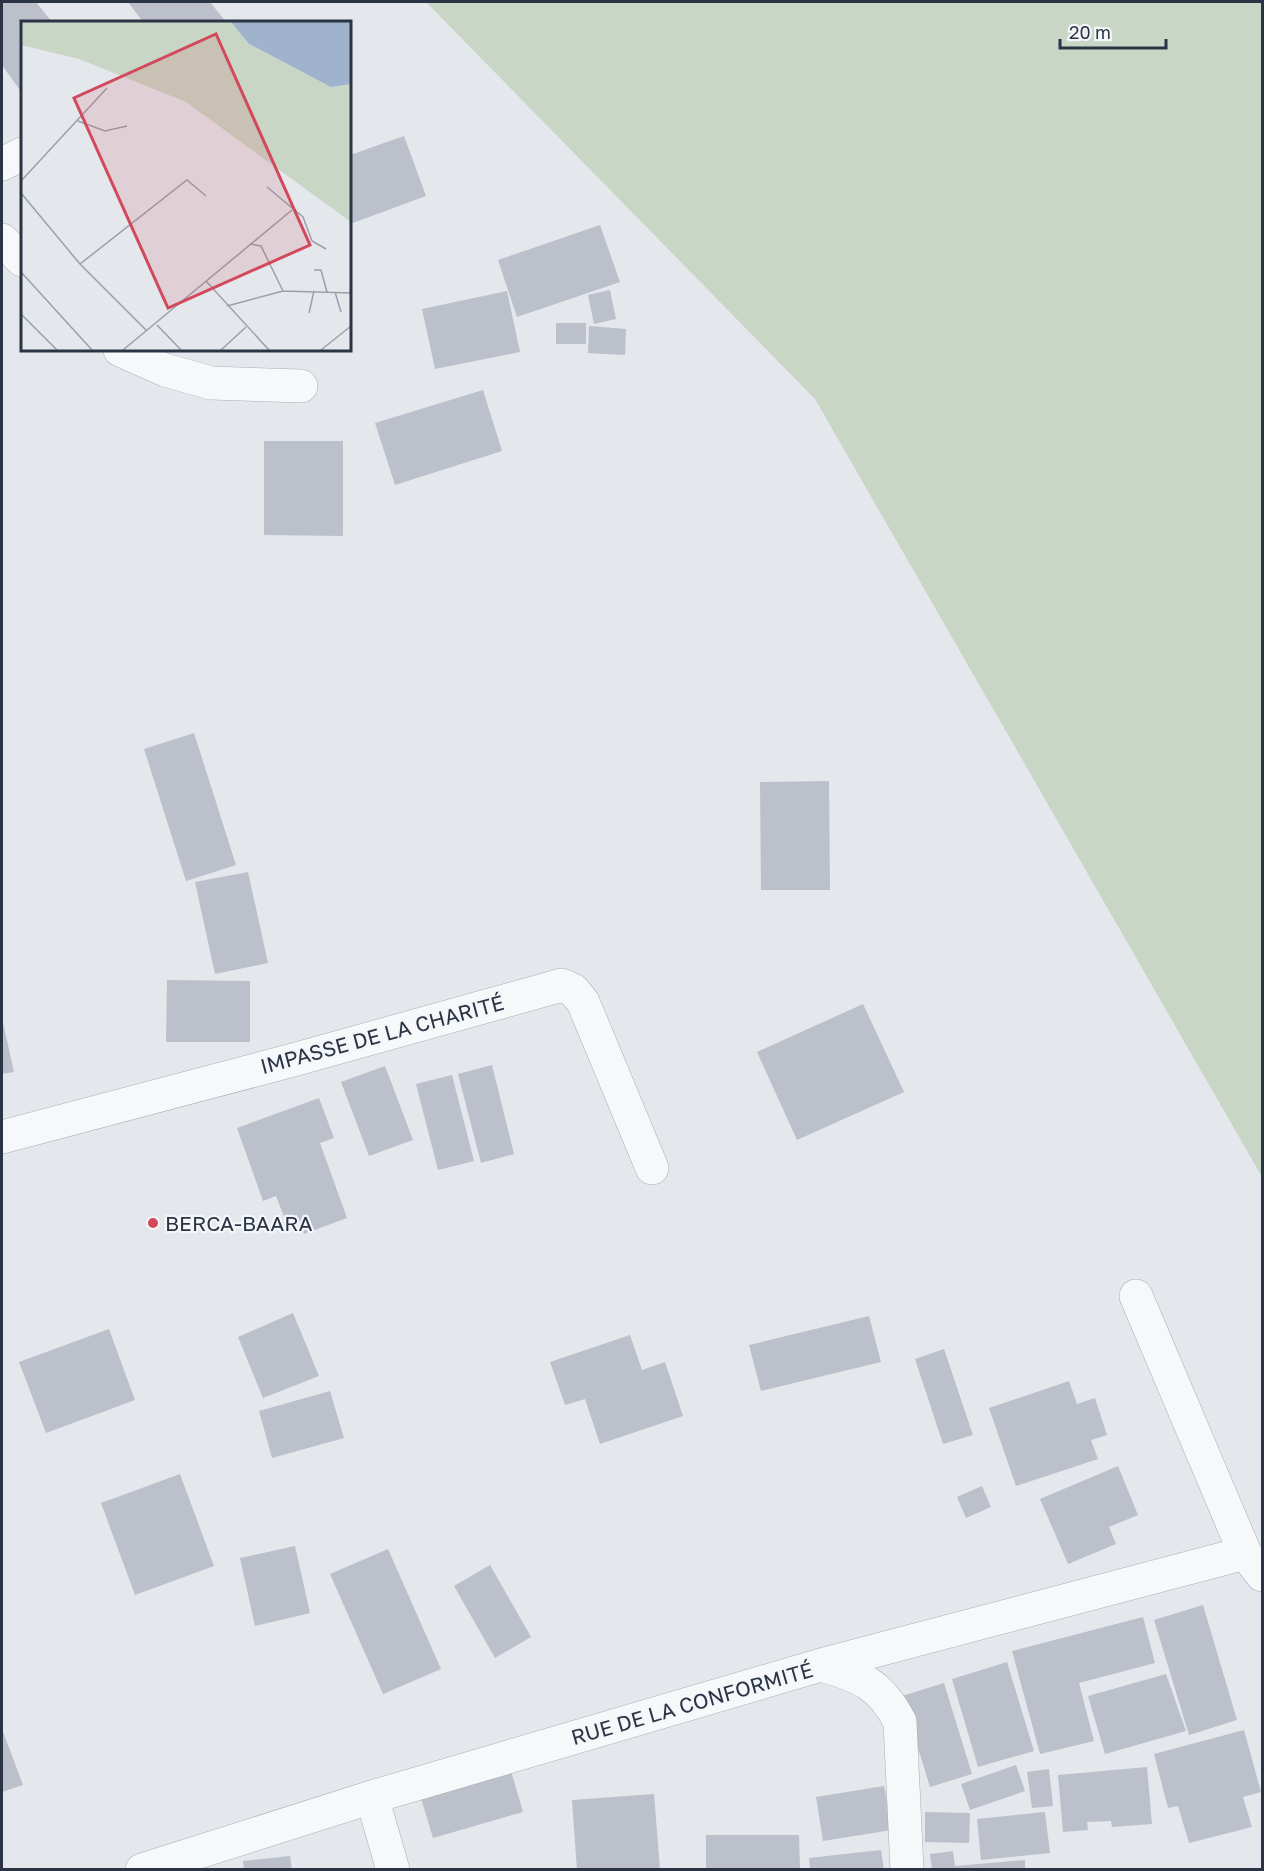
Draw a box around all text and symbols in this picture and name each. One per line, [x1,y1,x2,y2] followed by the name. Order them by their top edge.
[1060,12,1166,50] scale bar
[21,21,351,351] inset map
[1069,21,1111,43] text: 20 m
[257,989,507,1079] street label: IMPASSE DE LA CHARITÉ
[165,1210,313,1236] place label: BERCA-BAARA
[146,1216,160,1230] marker: BERCA-BAARA
[568,1656,816,1750] street label: RUE DE LA CONFORMITÉ

